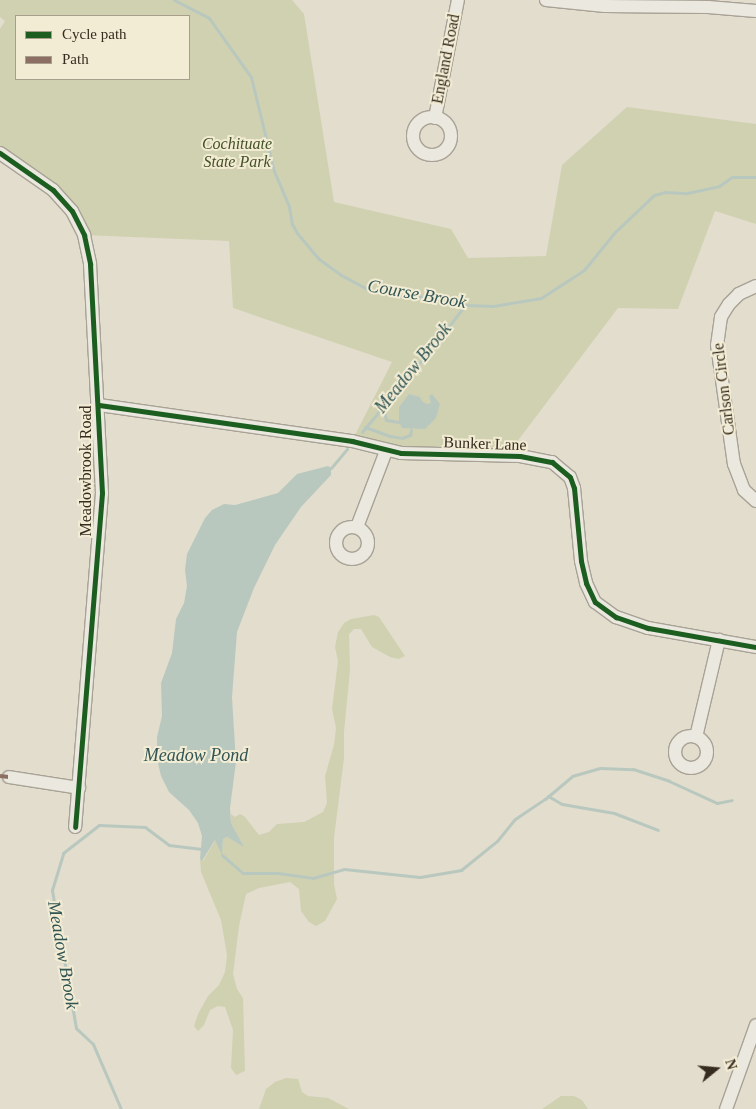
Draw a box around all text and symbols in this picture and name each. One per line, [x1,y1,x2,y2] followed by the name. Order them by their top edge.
[428,12,464,106] street label: England Road
[15,15,190,80] legend
[62,26,127,42] text: Cycle path
[62,51,89,67] text: Path
[202,134,272,172] park label: Cochituate State Park
[366,275,468,313] water label: Course Brook
[370,319,456,417] water label: Meadow Brook
[709,342,739,436] street label: Carlson Circle
[76,405,96,537] street label: Meadowbrook Road
[443,433,527,455] street label: Bunker Lane
[144,744,248,766] water label: Meadow Pond
[43,899,83,1011] water label: Meadow Brook
[691,1044,741,1094] north arrow
[722,1057,739,1072] text: N

